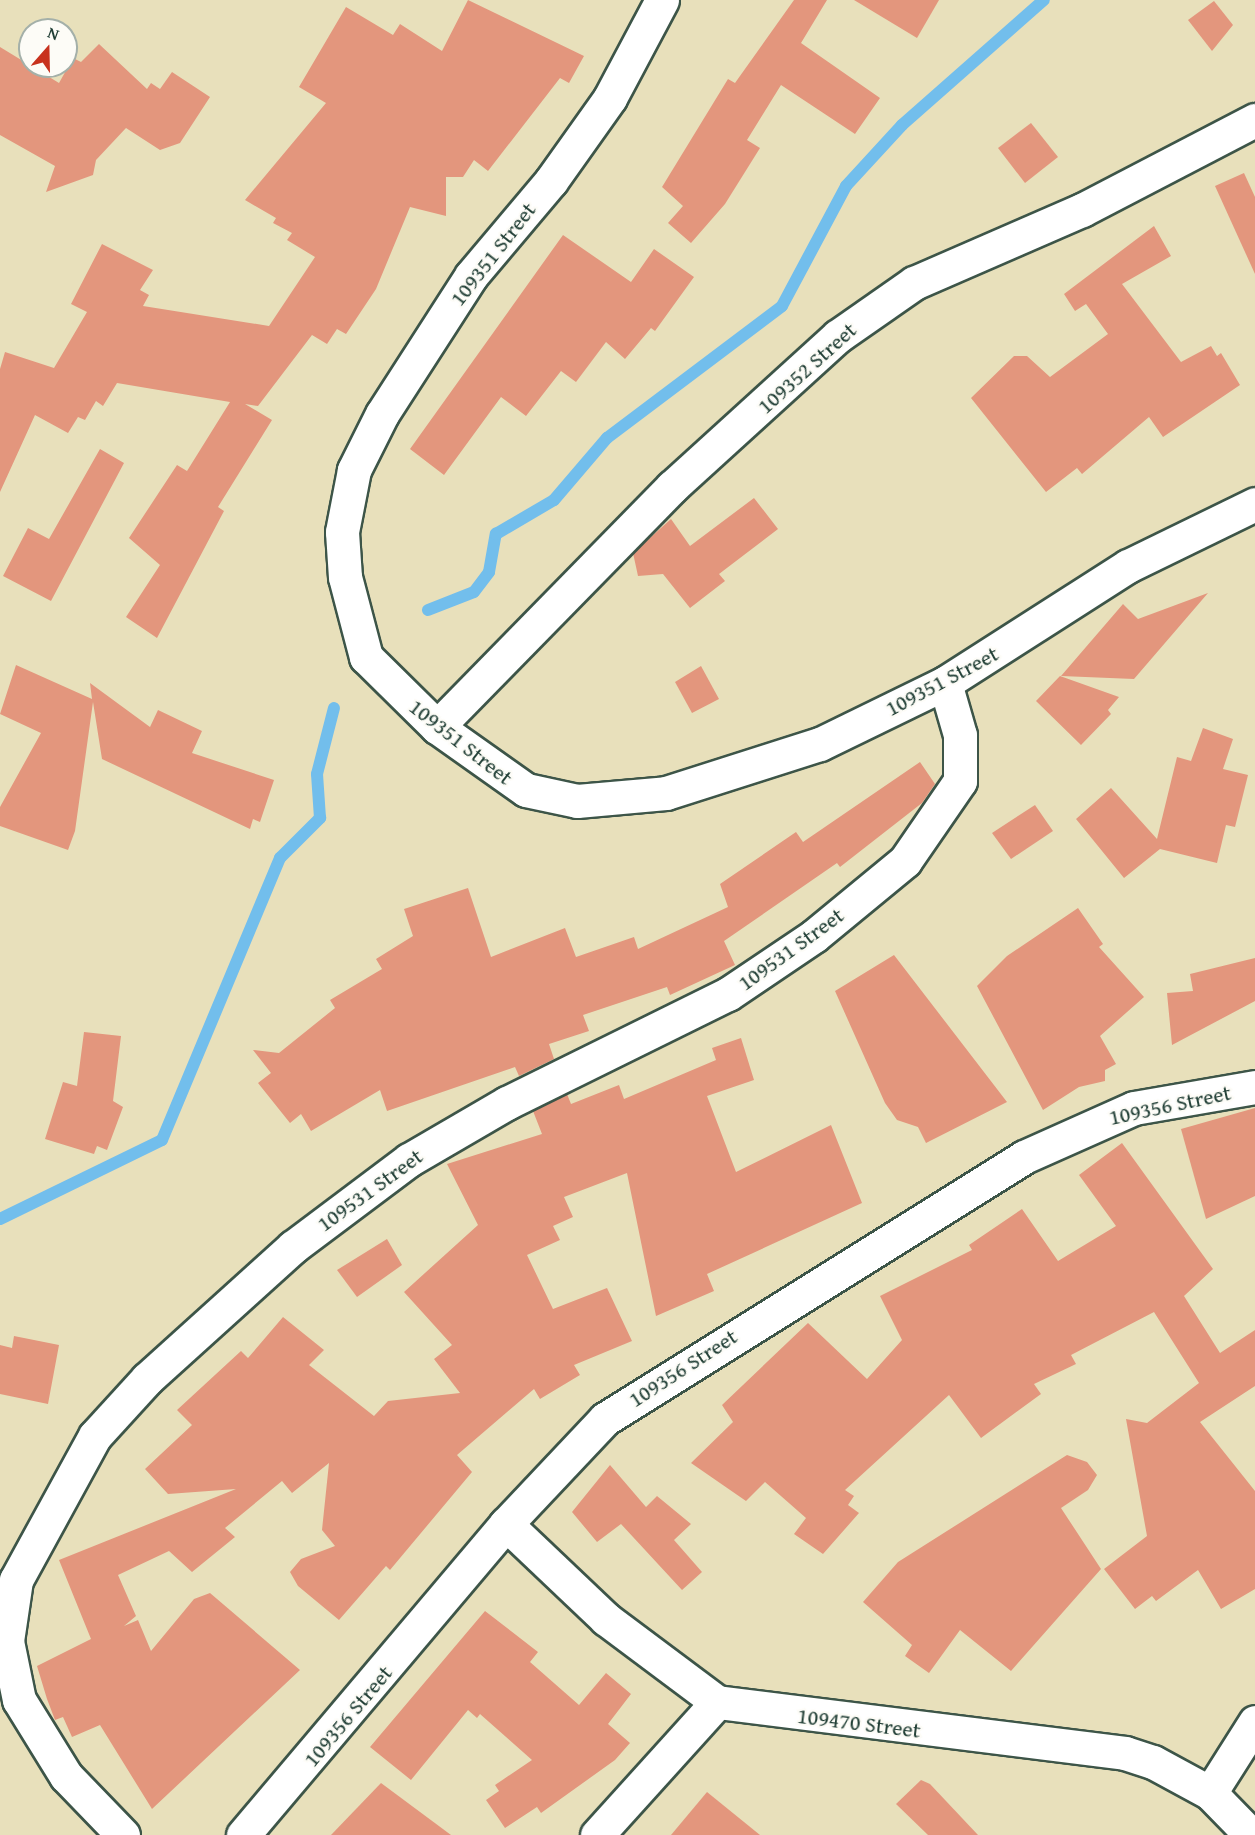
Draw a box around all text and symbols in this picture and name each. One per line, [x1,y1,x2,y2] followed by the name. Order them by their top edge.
[18,18,78,78] north arrow
[44,20,63,46] text: N
[444,197,542,311] street label: 109351 Street
[752,317,862,419] street label: 109352 Street
[881,640,1003,722] street label: 109351 Street
[404,693,518,791] street label: 109351 Street
[733,902,849,996] street label: 109531 Street
[1107,1079,1233,1131] street label: 109356 Street
[312,1143,428,1237] street label: 109531 Street
[624,1323,742,1413] street label: 109356 Street
[298,1660,398,1772] street label: 109356 Street
[796,1702,922,1744] street label: 109470 Street

